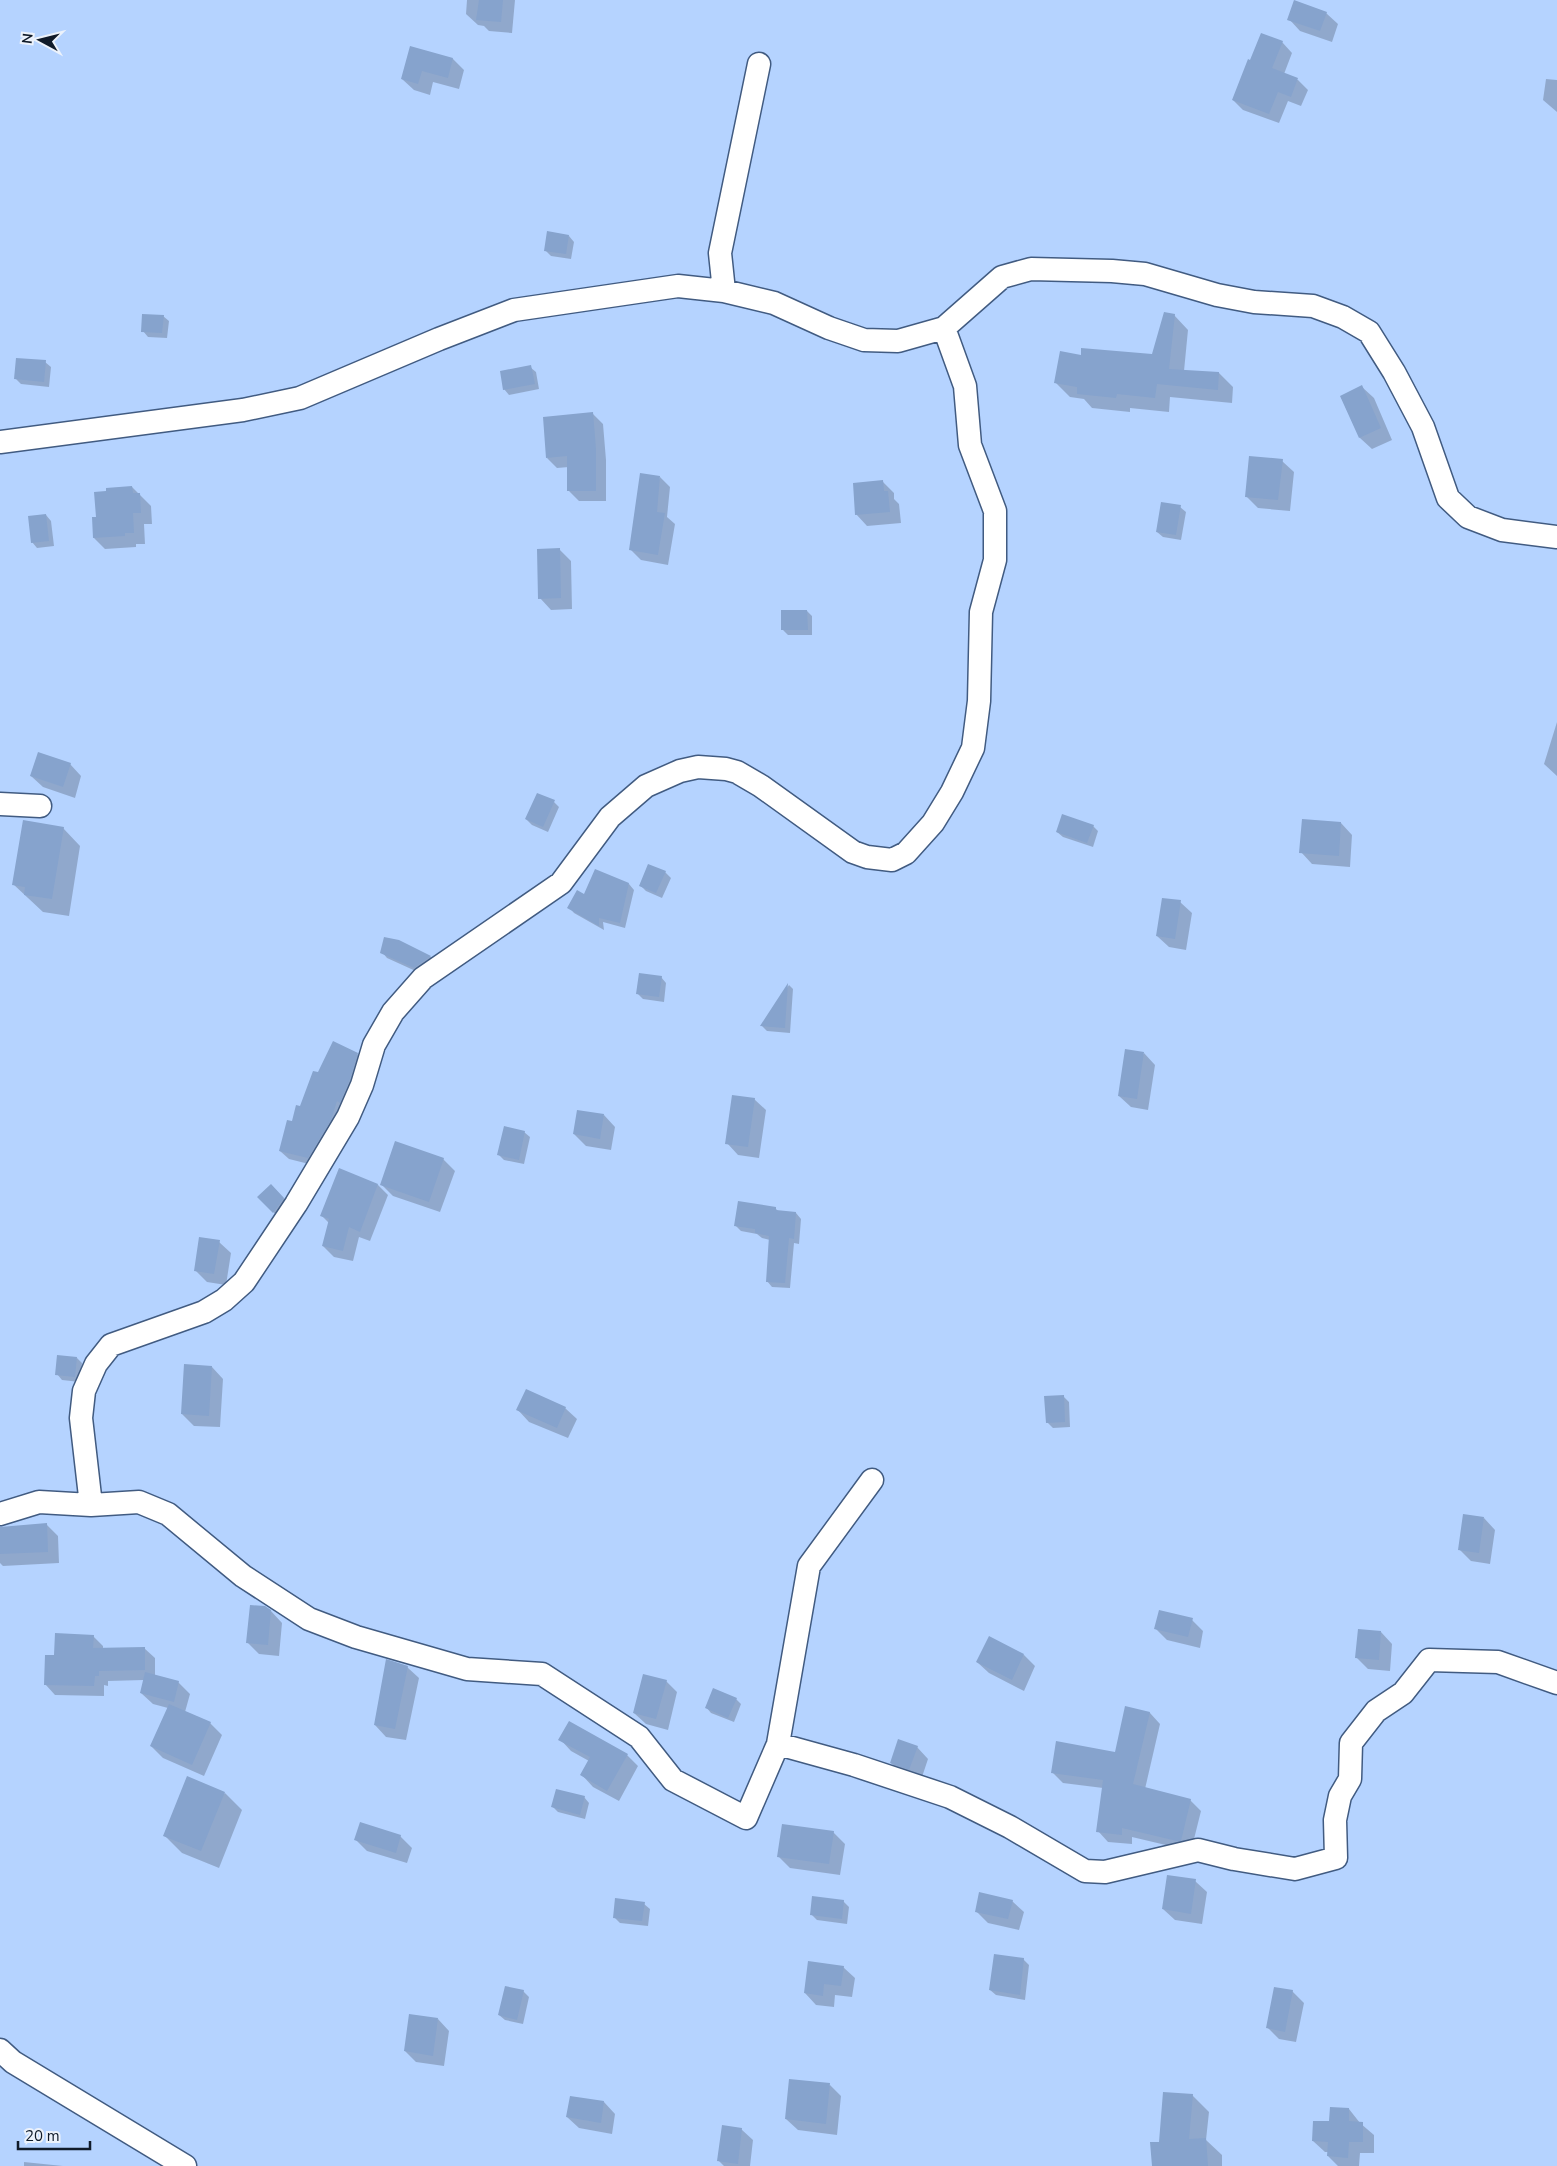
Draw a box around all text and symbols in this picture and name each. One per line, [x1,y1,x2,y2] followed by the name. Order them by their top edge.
[15,15,65,65] north arrow
[18,32,38,45] text: N
[18,2118,90,2150] scale bar
[25,2126,60,2146] text: 20 m

